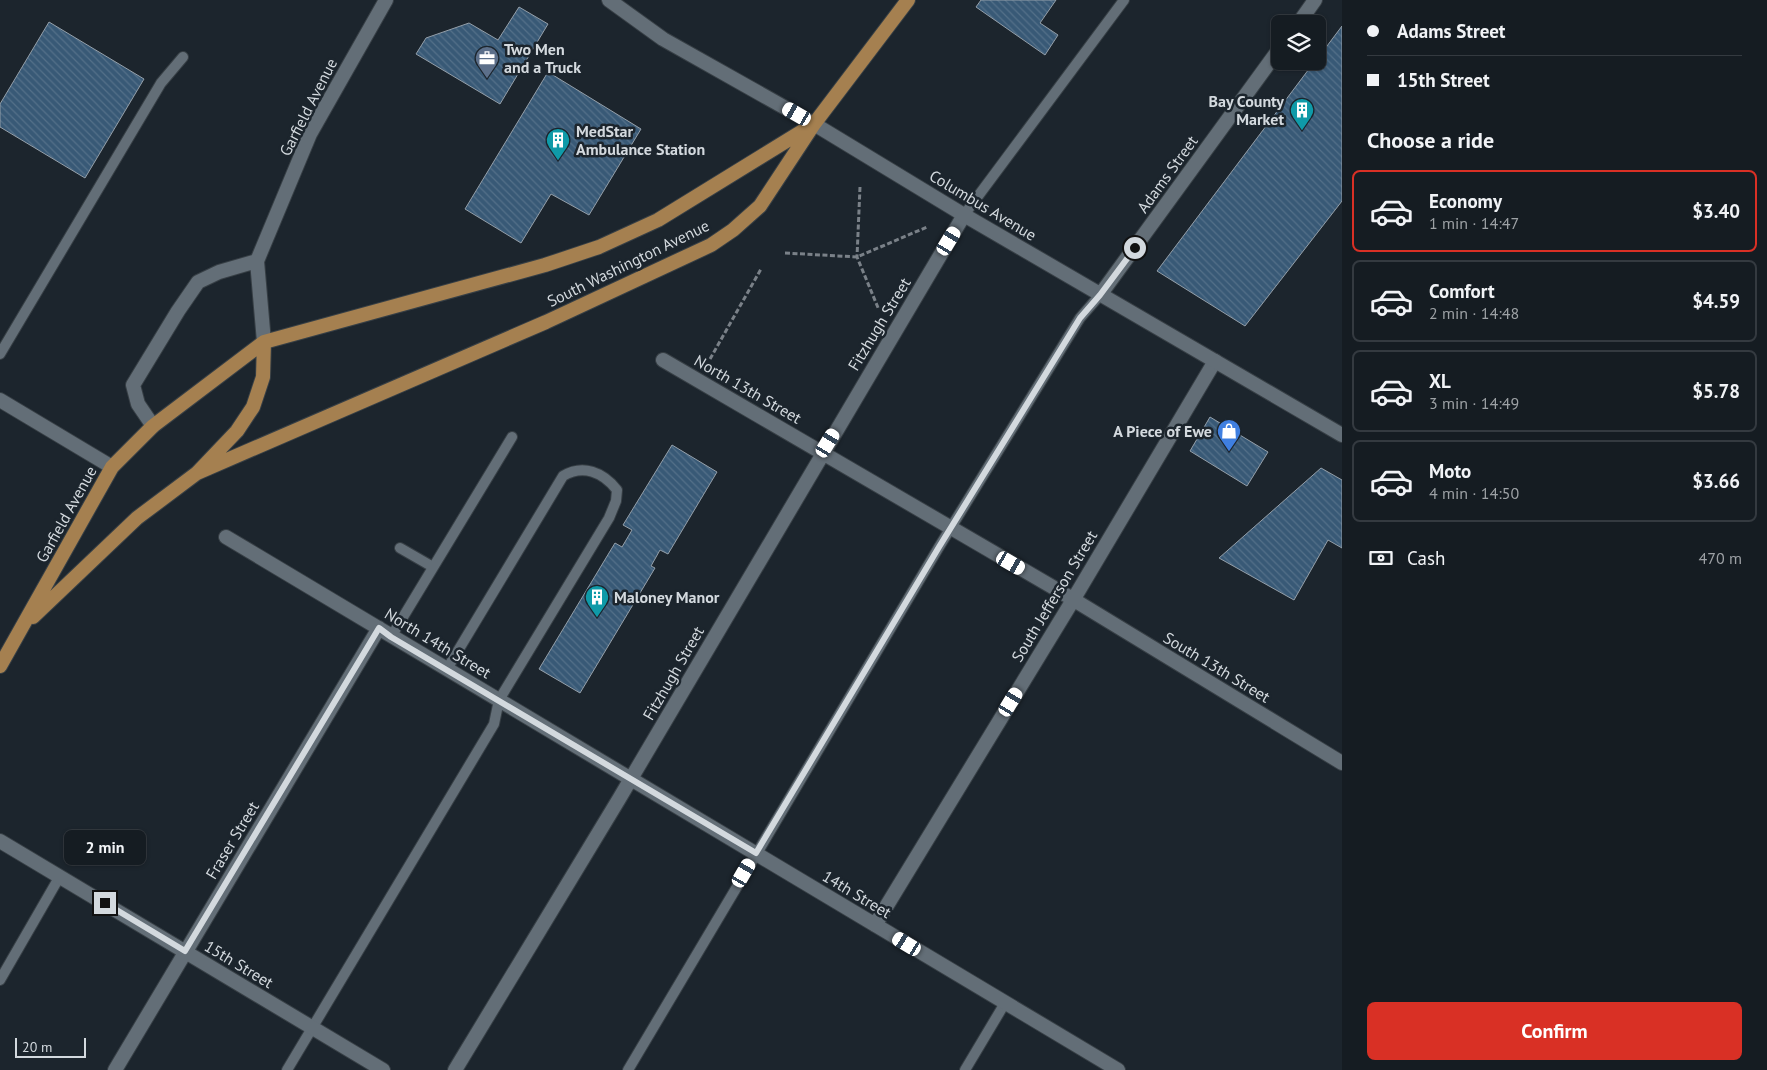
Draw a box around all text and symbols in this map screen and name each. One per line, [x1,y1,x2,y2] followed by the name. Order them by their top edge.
[1271,15,1326,70] map controls
[1271,15,1326,70] button: layers
[1397,19,1506,43] text: Adams Street
[504,39,581,77] place label: Two Men and a Truck
[474,45,500,79] office icon: Two Men and a Truck
[275,55,341,159] street label: Garfield Avenue
[1397,68,1490,92] text: 15th Street
[1209,91,1284,129] place label: Bay County Market
[1289,97,1315,131] building icon: Bay County Market
[780,100,813,128] car
[576,121,705,159] place label: MedStar Ambulance Station
[1367,126,1494,154] text: Choose a ride
[545,127,571,161] building icon: MedStar Ambulance Station
[1132,131,1202,217] street label: Adams Street
[926,165,1040,245] street label: Columbus Avenue
[1369,189,1414,234] icon: car
[1429,189,1502,213] text: Economy
[1692,199,1740,223] text: $3.40
[1429,213,1519,233] text: 1 min · 14:47
[544,215,712,311] street label: South Washington Avenue
[934,224,963,258] car
[1124,237,1146,259] route start
[843,273,915,374] street label: Fitzhugh Street
[1369,279,1414,324] icon: car
[1429,279,1495,303] text: Comfort
[1692,289,1740,313] text: $4.59
[1429,303,1519,323] text: 2 min · 14:48
[691,350,806,428] street label: North 13th Street
[1369,369,1414,414] icon: car
[1429,369,1451,393] text: XL
[1692,379,1740,403] text: $5.78
[1429,393,1519,413] text: 3 min · 14:49
[1216,418,1242,452] shop icon: A Piece of Ewe
[1113,421,1212,441] place label: A Piece of Ewe
[813,426,842,460] car
[1369,459,1414,504] icon: car
[1429,459,1471,483] text: Moto
[31,462,101,566] street label: Garfield Avenue
[1692,469,1740,493] text: $3.66
[1429,483,1519,503] text: 4 min · 14:50
[1007,526,1101,665] street label: South Jefferson Street
[1367,544,1395,572] icon: cash
[1407,546,1445,570] text: Cash
[1699,548,1742,568] text: 470 m
[994,549,1027,577] car
[584,584,610,618] building icon: Maloney Manor
[614,587,720,607] place label: Maloney Manor
[381,603,495,683] street label: North 14th Street
[638,622,708,723] street label: Fitzhugh Street
[1160,627,1274,707] street label: South 13th Street
[996,685,1025,719] car
[201,797,263,882] street label: Fraser Street
[64,830,146,866] callout: 2 min
[85,837,125,857] text: 2 min
[730,856,757,890] car
[819,866,896,923] street label: 14th Street
[94,892,116,914] route end
[890,930,923,958] car
[201,936,278,993] street label: 15th Street
[1367,1002,1742,1060] button: Confirm
[15,1035,86,1058] scale bar
[22,1038,52,1056] text: 20 m

